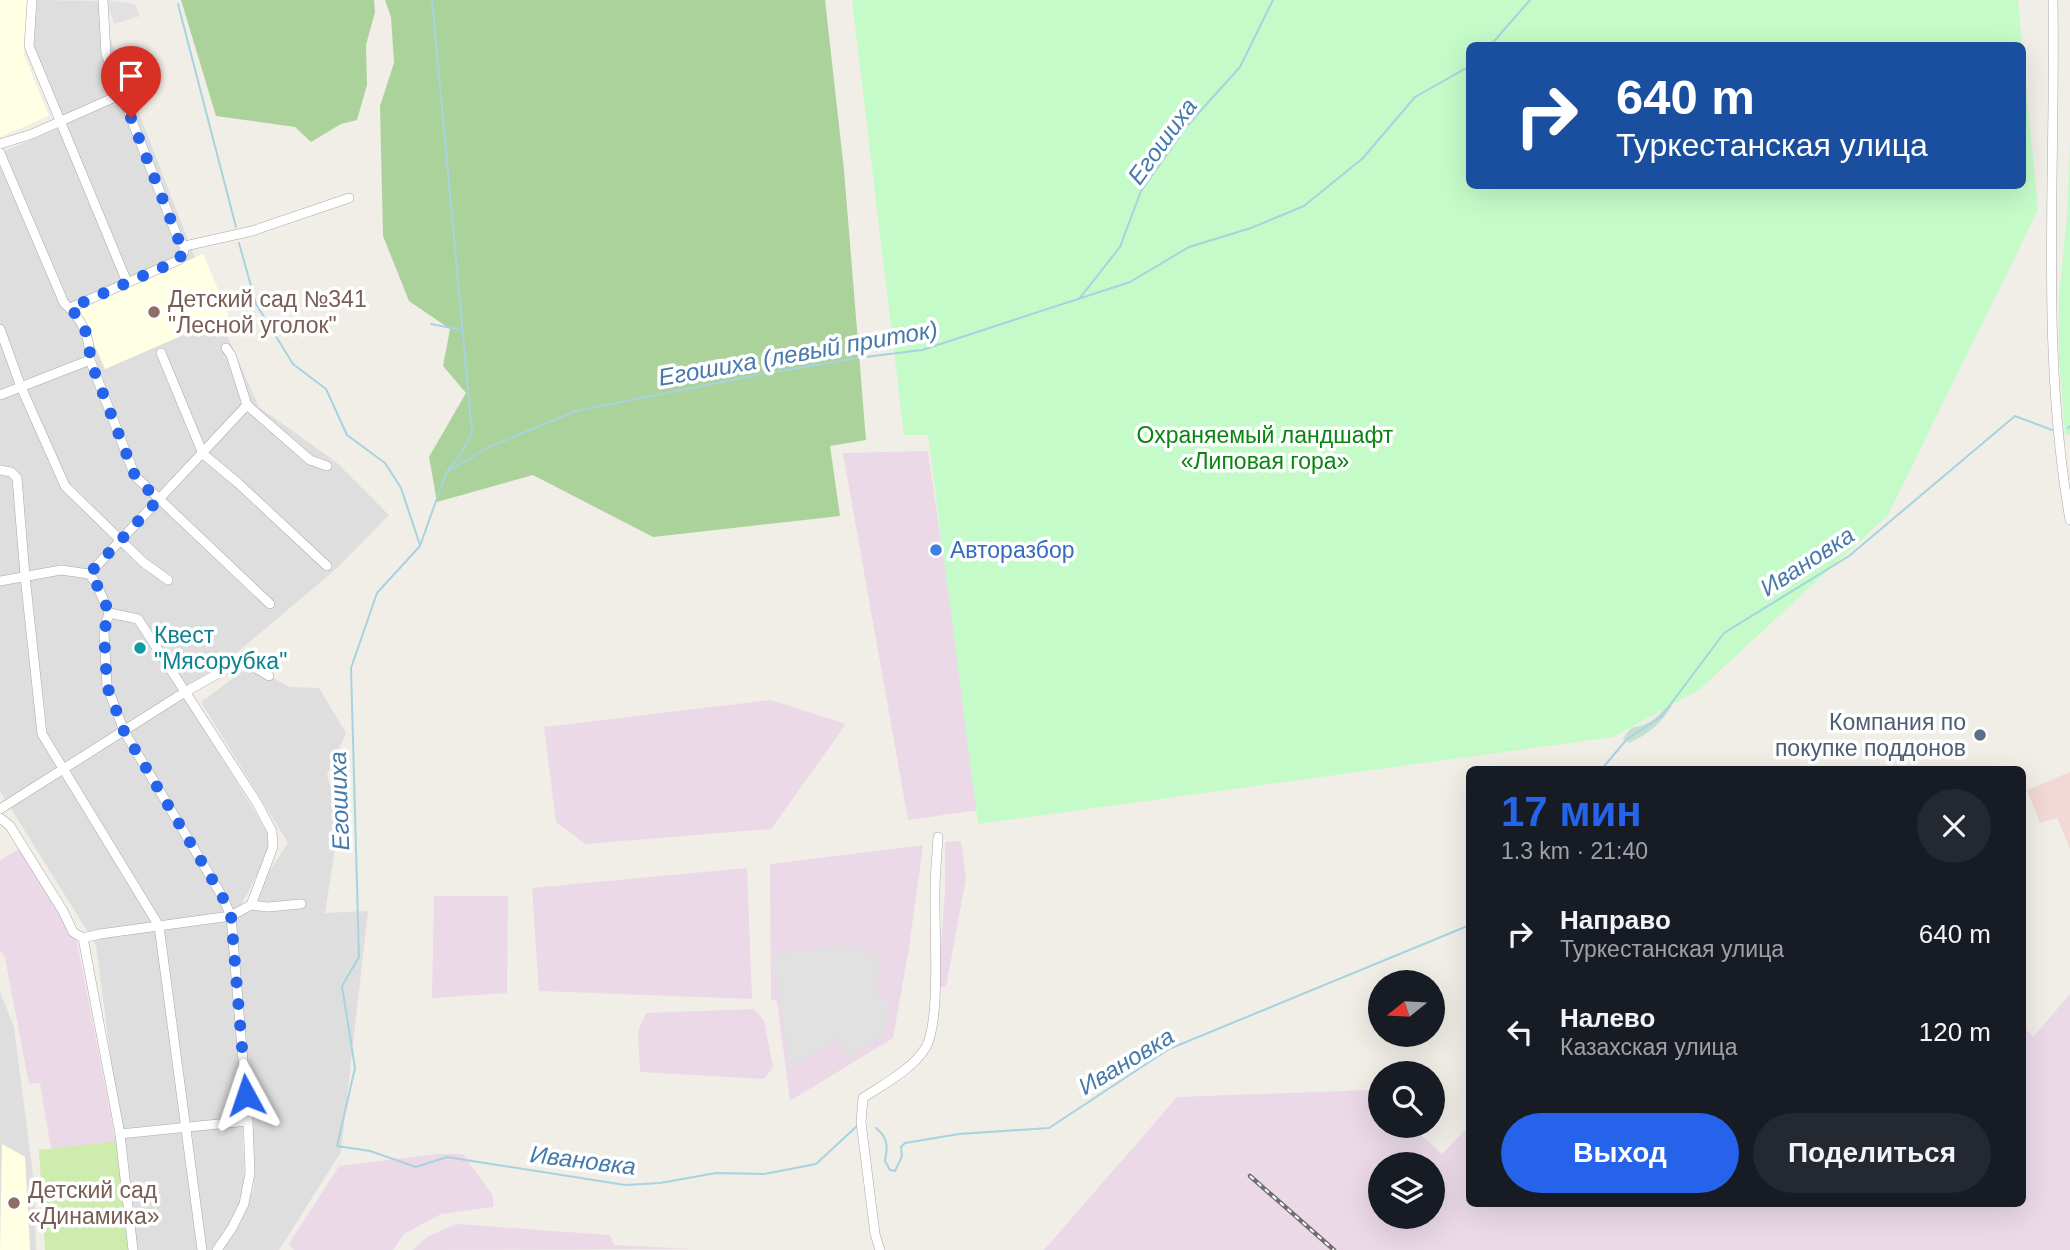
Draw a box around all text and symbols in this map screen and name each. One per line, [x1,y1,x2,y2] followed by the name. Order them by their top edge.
[101,46,161,118] pin
[112,57,150,95] icon: arrive
[1501,70,1592,161] icon: right
[1616,70,1755,124] text: 640 m
[1122,93,1202,189] water label: Егошиха
[1616,127,1928,163] text: Туркестанская улица
[168,286,367,338] place label: Детский сад №341 "Лесной уголок"
[146,304,162,320] marker: Детский сад №341 "Лесной уголок"
[656,315,940,391] water label: Егошиха (левый приток)
[1137,422,1394,474] park label: Охраняемый ландшафт «Липовая гора»
[1755,521,1859,601] water label: Ивановка
[950,537,1075,563] place label: Авторазбор
[928,542,944,558] marker: Авторазбор
[154,622,287,674] place label: Квест "Мясорубка"
[132,640,148,656] marker: Квест "Мясорубка"
[1775,709,1966,761] place label: Компания по покупке поддонов
[1972,727,1988,743] marker: Компания по покупке поддонов
[324,751,354,851] water label: Егошиха
[1501,788,1642,835] text: 17 мин
[1917,789,1991,863] button: close
[1501,838,1648,864] text: 1.3 km · 21:40
[1560,905,1671,935] text: Направо
[1501,915,1539,953] icon: right
[1919,919,1991,949] text: 640 m
[1560,936,1784,962] text: Туркестанская улица
[1368,970,1446,1046] north arrow
[1368,970,1445,1229] map controls
[1560,1003,1655,1033] text: Налево
[1501,1013,1539,1051] icon: left
[1919,1017,1991,1047] text: 120 m
[1073,1022,1179,1100] water label: Ивановка
[1560,1034,1737,1060] text: Казахская улица
[209,1058,283,1132] position arrow
[1368,1061,1445,1138] button: search
[1501,1113,1739,1193] button: Выход
[1753,1113,1991,1193] button: Поделиться
[529,1140,637,1180] water label: Ивановка
[1368,1152,1445,1229] button: layers
[28,1177,160,1229] place label: Детский сад «Динамика»
[6,1195,22,1211] marker: Детский сад «Динамика»

